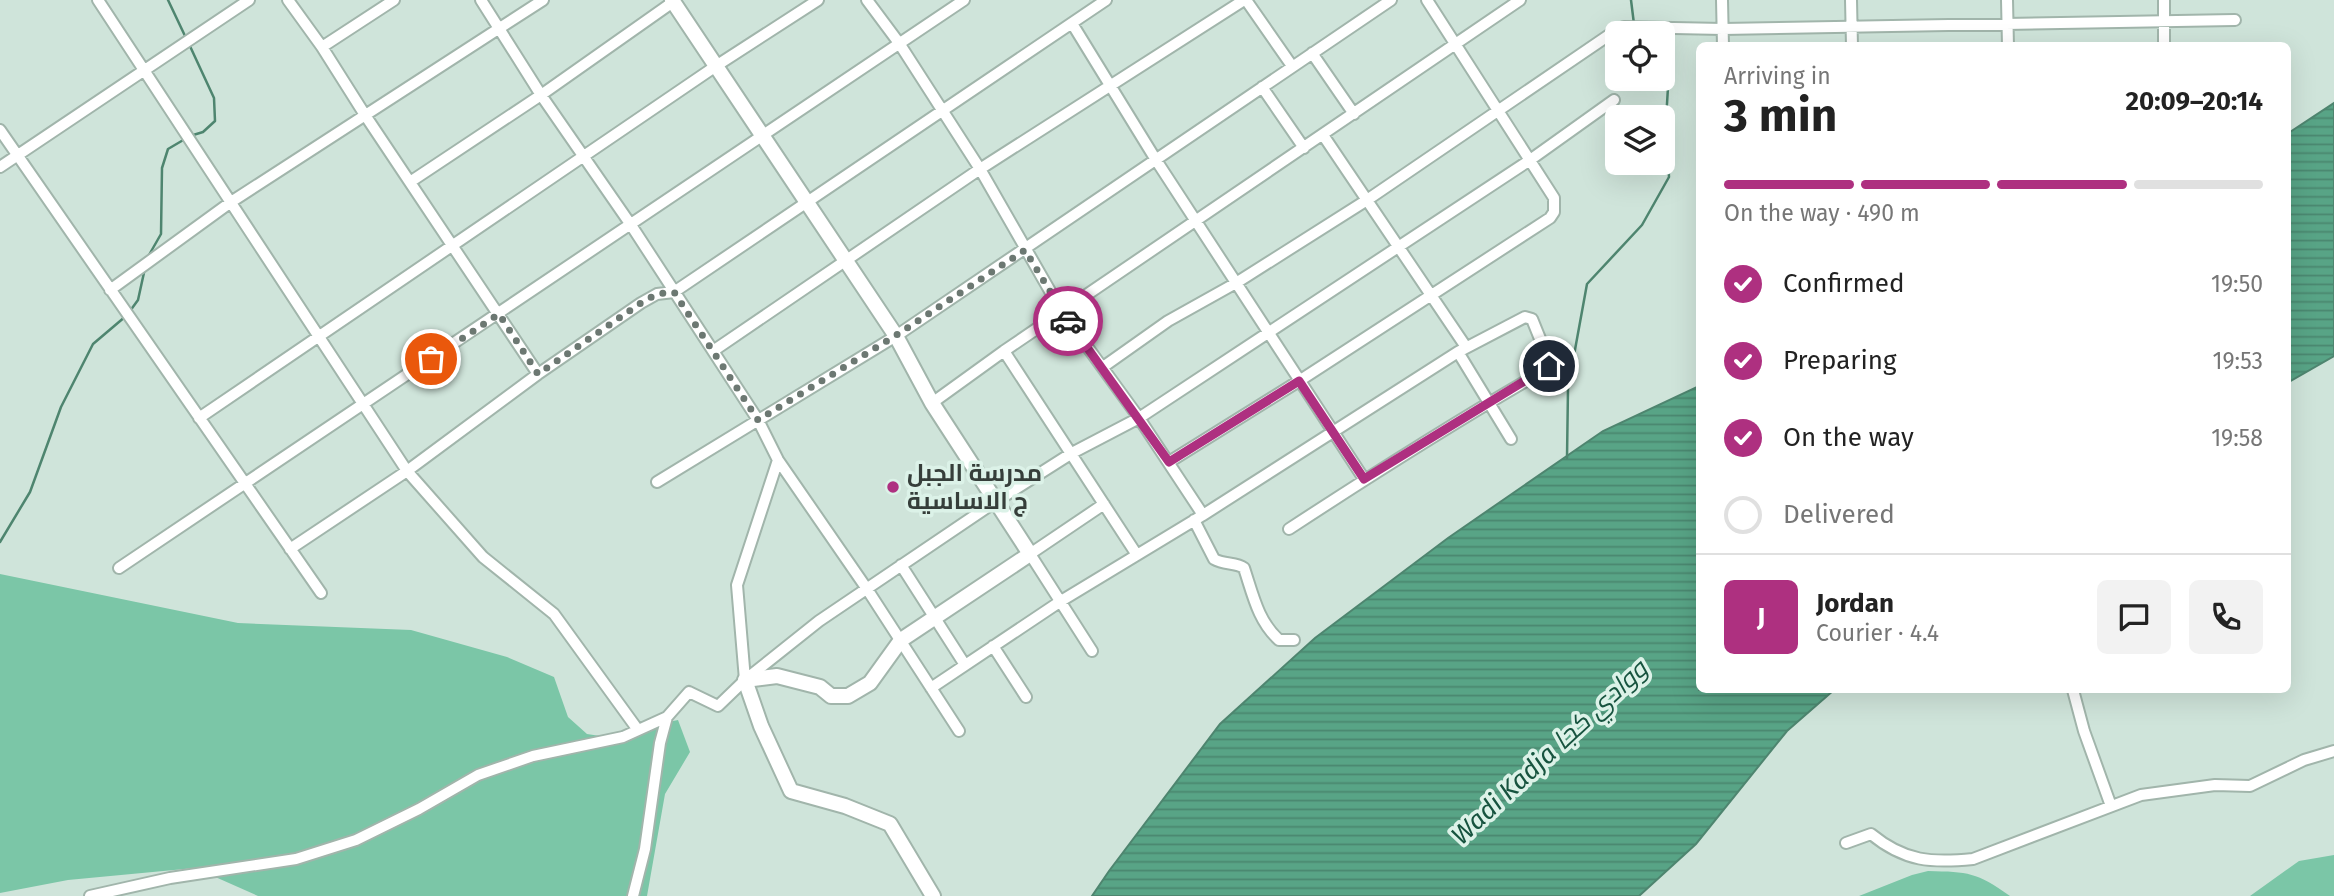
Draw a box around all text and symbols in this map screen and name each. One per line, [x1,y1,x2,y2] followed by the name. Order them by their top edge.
[1605,21,1675,175] map controls
[1605,21,1675,91] button: locate
[1724,62,1831,90] text: Arriving in
[2126,86,2263,117] text: 20:09–20:14
[1724,88,1837,143] text: 3 min
[1605,105,1675,175] button: layers
[1724,199,1920,227] text: On the way · 490 m
[1724,265,1762,303] icon: check
[1783,268,1904,299] text: Confirmed
[2211,270,2263,298] text: 19:50
[1033,286,1103,356] courier
[1049,302,1087,340] icon: car
[401,329,461,389] pin
[1519,336,1579,396] pin
[412,340,450,378] icon: bag
[1724,342,1762,380] icon: check
[1783,345,1896,376] text: Preparing
[1530,347,1568,385] icon: home
[2213,347,2263,375] text: 19:53
[1724,419,1762,457] icon: check
[1783,422,1914,453] text: On the way
[2211,424,2263,452] text: 19:58
[907,459,1042,517] place label: مدرسة الجبل ج الاساسية
[885,479,901,495] marker: مدرسة الجبل ج الاساسية
[1783,499,1895,530] text: Delivered
[2097,580,2171,654] button: chat
[2189,580,2263,654] button: phone
[1816,588,1894,619] text: Jordan
[1757,602,1765,633] text: J
[1816,619,1939,647] text: Courier · 4.4
[1445,652,1658,855] water label: Wadi Kadja ووادي كجا

